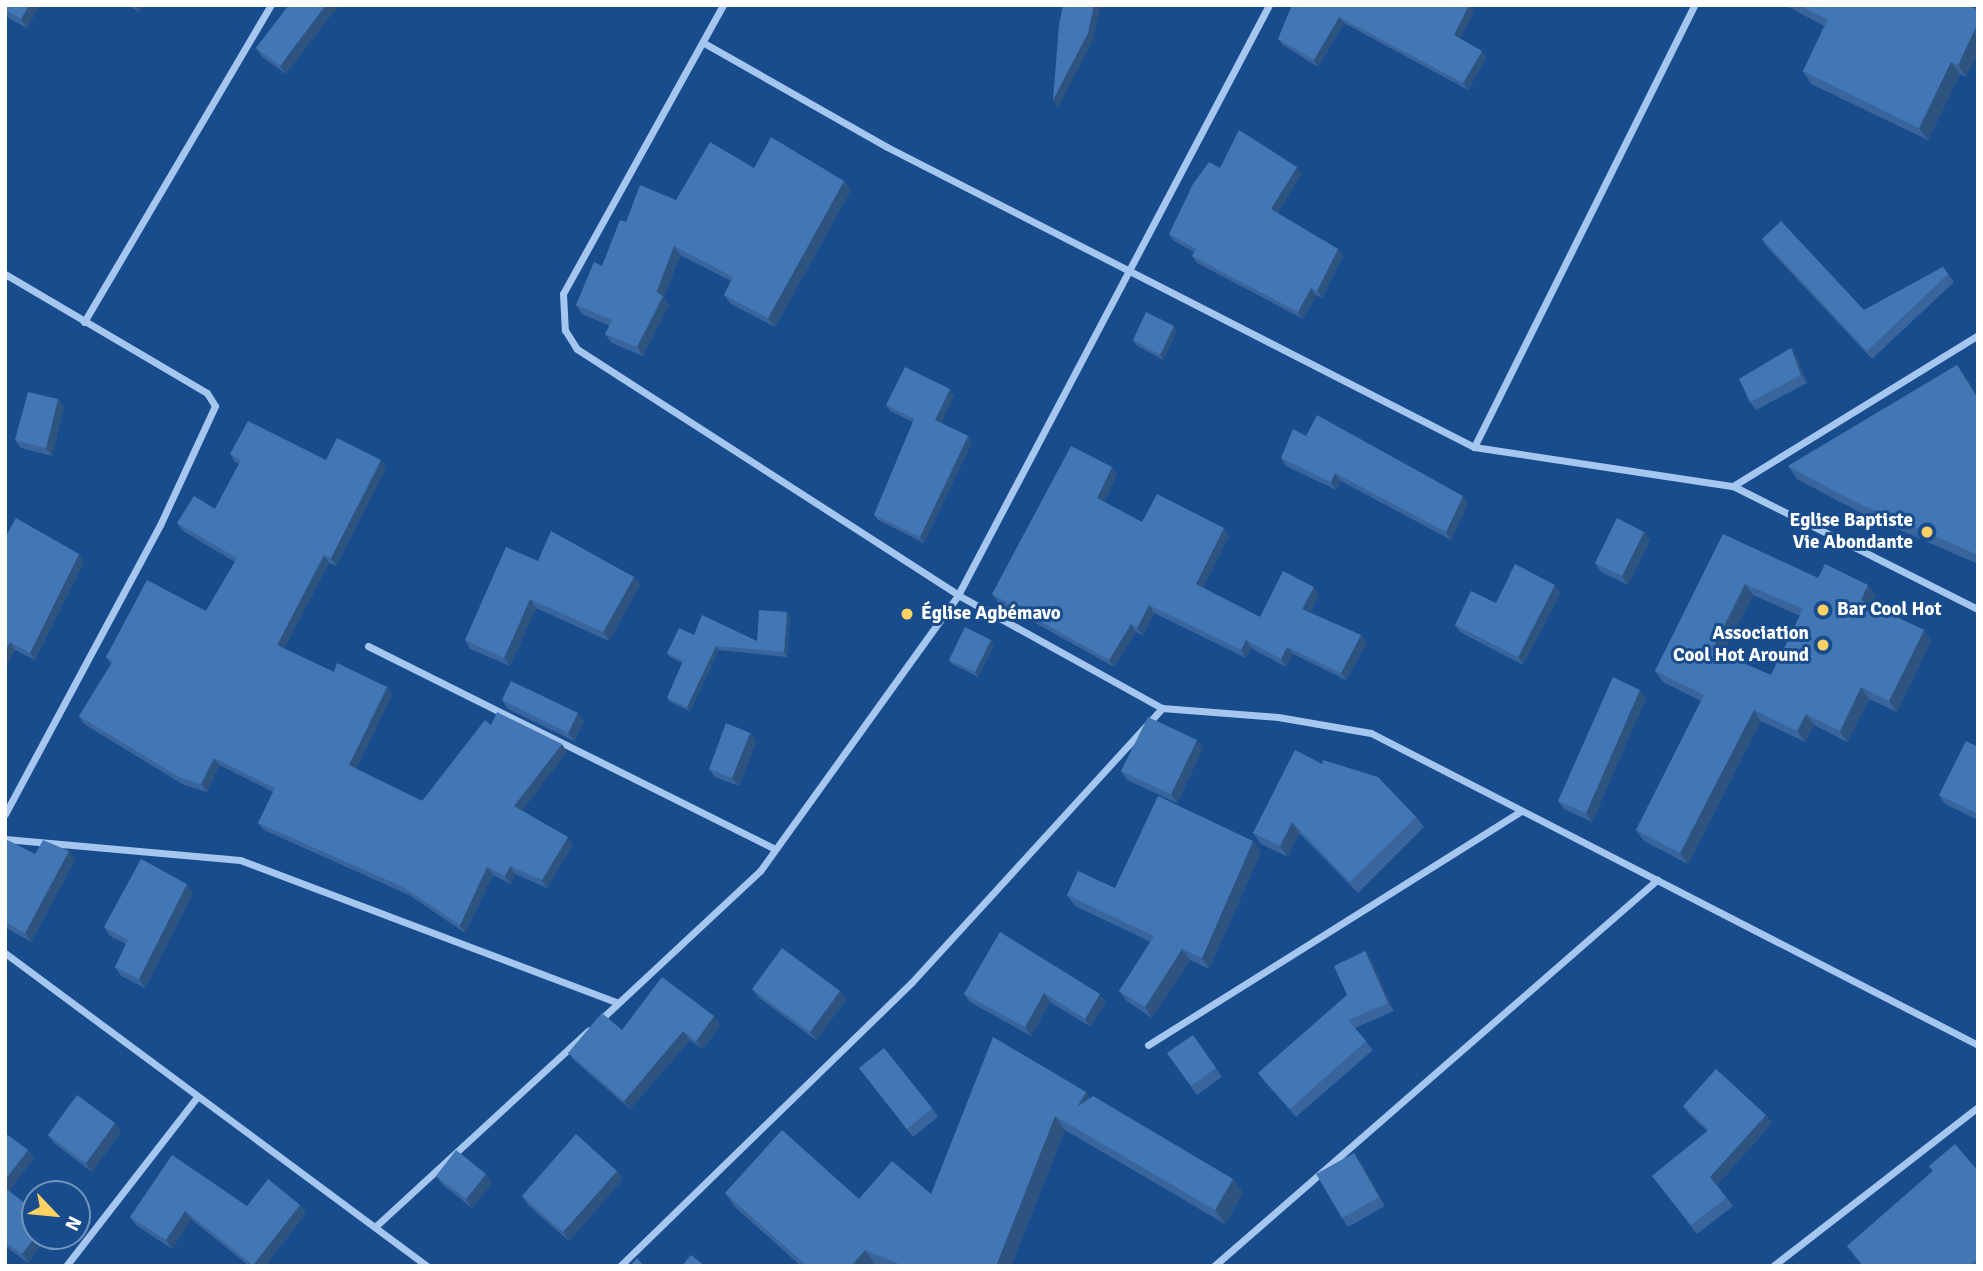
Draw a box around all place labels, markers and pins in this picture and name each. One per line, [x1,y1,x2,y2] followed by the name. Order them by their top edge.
[1789,510,1913,554] place label: Eglise Baptiste Vie Abondante
[1919,524,1935,540] marker: Eglise Baptiste Vie Abondante
[1837,599,1942,621] place label: Bar Cool Hot
[1815,602,1831,618] marker: Bar Cool Hot
[921,603,1061,625] place label: Église Agbémavo
[899,606,915,622] marker: Église Agbémavo
[1673,623,1809,667] place label: Association Cool Hot Around
[1815,637,1831,653] marker: Association Cool Hot Around

